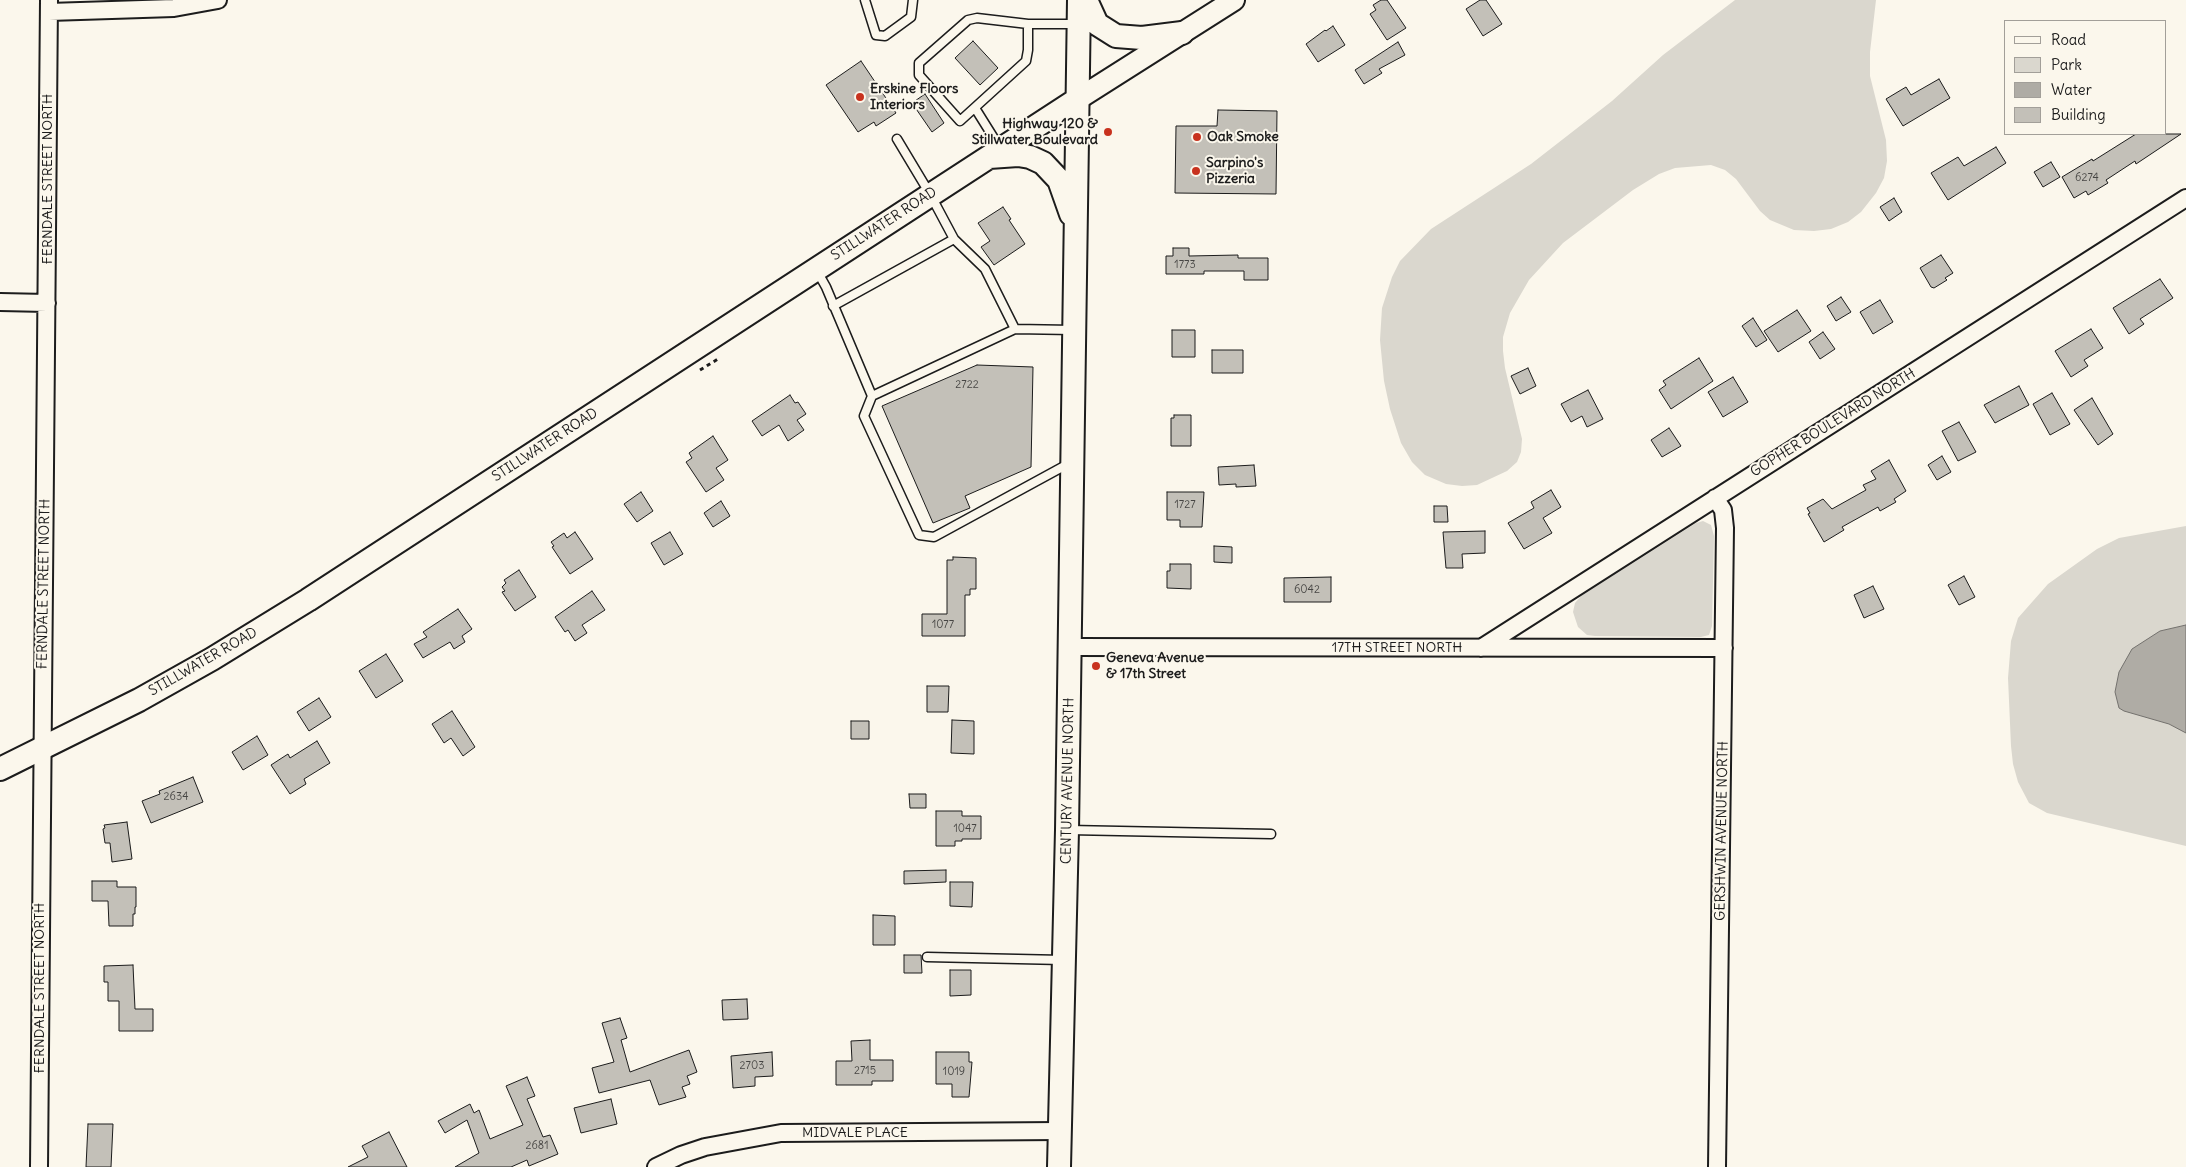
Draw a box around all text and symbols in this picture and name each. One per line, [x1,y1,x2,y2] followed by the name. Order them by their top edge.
[2004,20,2166,135] legend
[2051,30,2086,49] text: Road
[2051,55,2082,74] text: Park
[2051,80,2092,99] text: Water
[870,81,958,114] place label: Erskine Floors Interiors
[854,91,866,103] marker: Erskine Floors Interiors
[40,94,56,264] street label: FERNDALE STREET NORTH
[2051,105,2106,124] text: Building
[972,116,1098,148] place label: Highway 120 & Stillwater Boulevard
[1102,126,1114,138] marker: Highway 120 & Stillwater Boulevard
[1207,129,1279,145] place label: Oak Smoke
[1191,131,1203,143] marker: Oak Smoke
[1206,155,1263,188] place label: Sarpino's Pizzeria
[1190,165,1202,177] marker: Sarpino's Pizzeria
[2075,171,2099,185] house number: 6274
[828,184,940,264] street label: STILLWATER ROAD
[1174,258,1196,272] house number: 1773
[1747,365,1919,481] street label: GOPHER BOULEVARD NORTH
[955,378,979,392] house number: 2722
[489,405,601,485] street label: STILLWATER ROAD
[1174,498,1196,512] house number: 1727
[34,499,54,669] street label: FERNDALE STREET NORTH
[1294,583,1320,597] house number: 6042
[932,618,954,632] house number: 1077
[146,624,260,700] street label: STILLWATER ROAD
[1332,640,1462,656] street label: 17TH STREET NORTH
[1106,650,1204,682] place label: Geneva Avenue & 17th Street
[1090,660,1102,672] marker: Geneva Avenue & 17th Street
[1058,698,1078,864] street label: CENTURY AVENUE NORTH
[1712,741,1732,921] street label: GERSHWIN AVENUE NORTH
[164,790,188,804] house number: 2634
[953,822,977,836] house number: 1047
[32,903,48,1073] street label: FERNDALE STREET NORTH
[740,1059,764,1073] house number: 2703
[854,1064,876,1078] house number: 2715
[943,1065,965,1079] house number: 1019
[802,1125,908,1141] street label: MIDVALE PLACE
[525,1139,549,1153] house number: 2681

